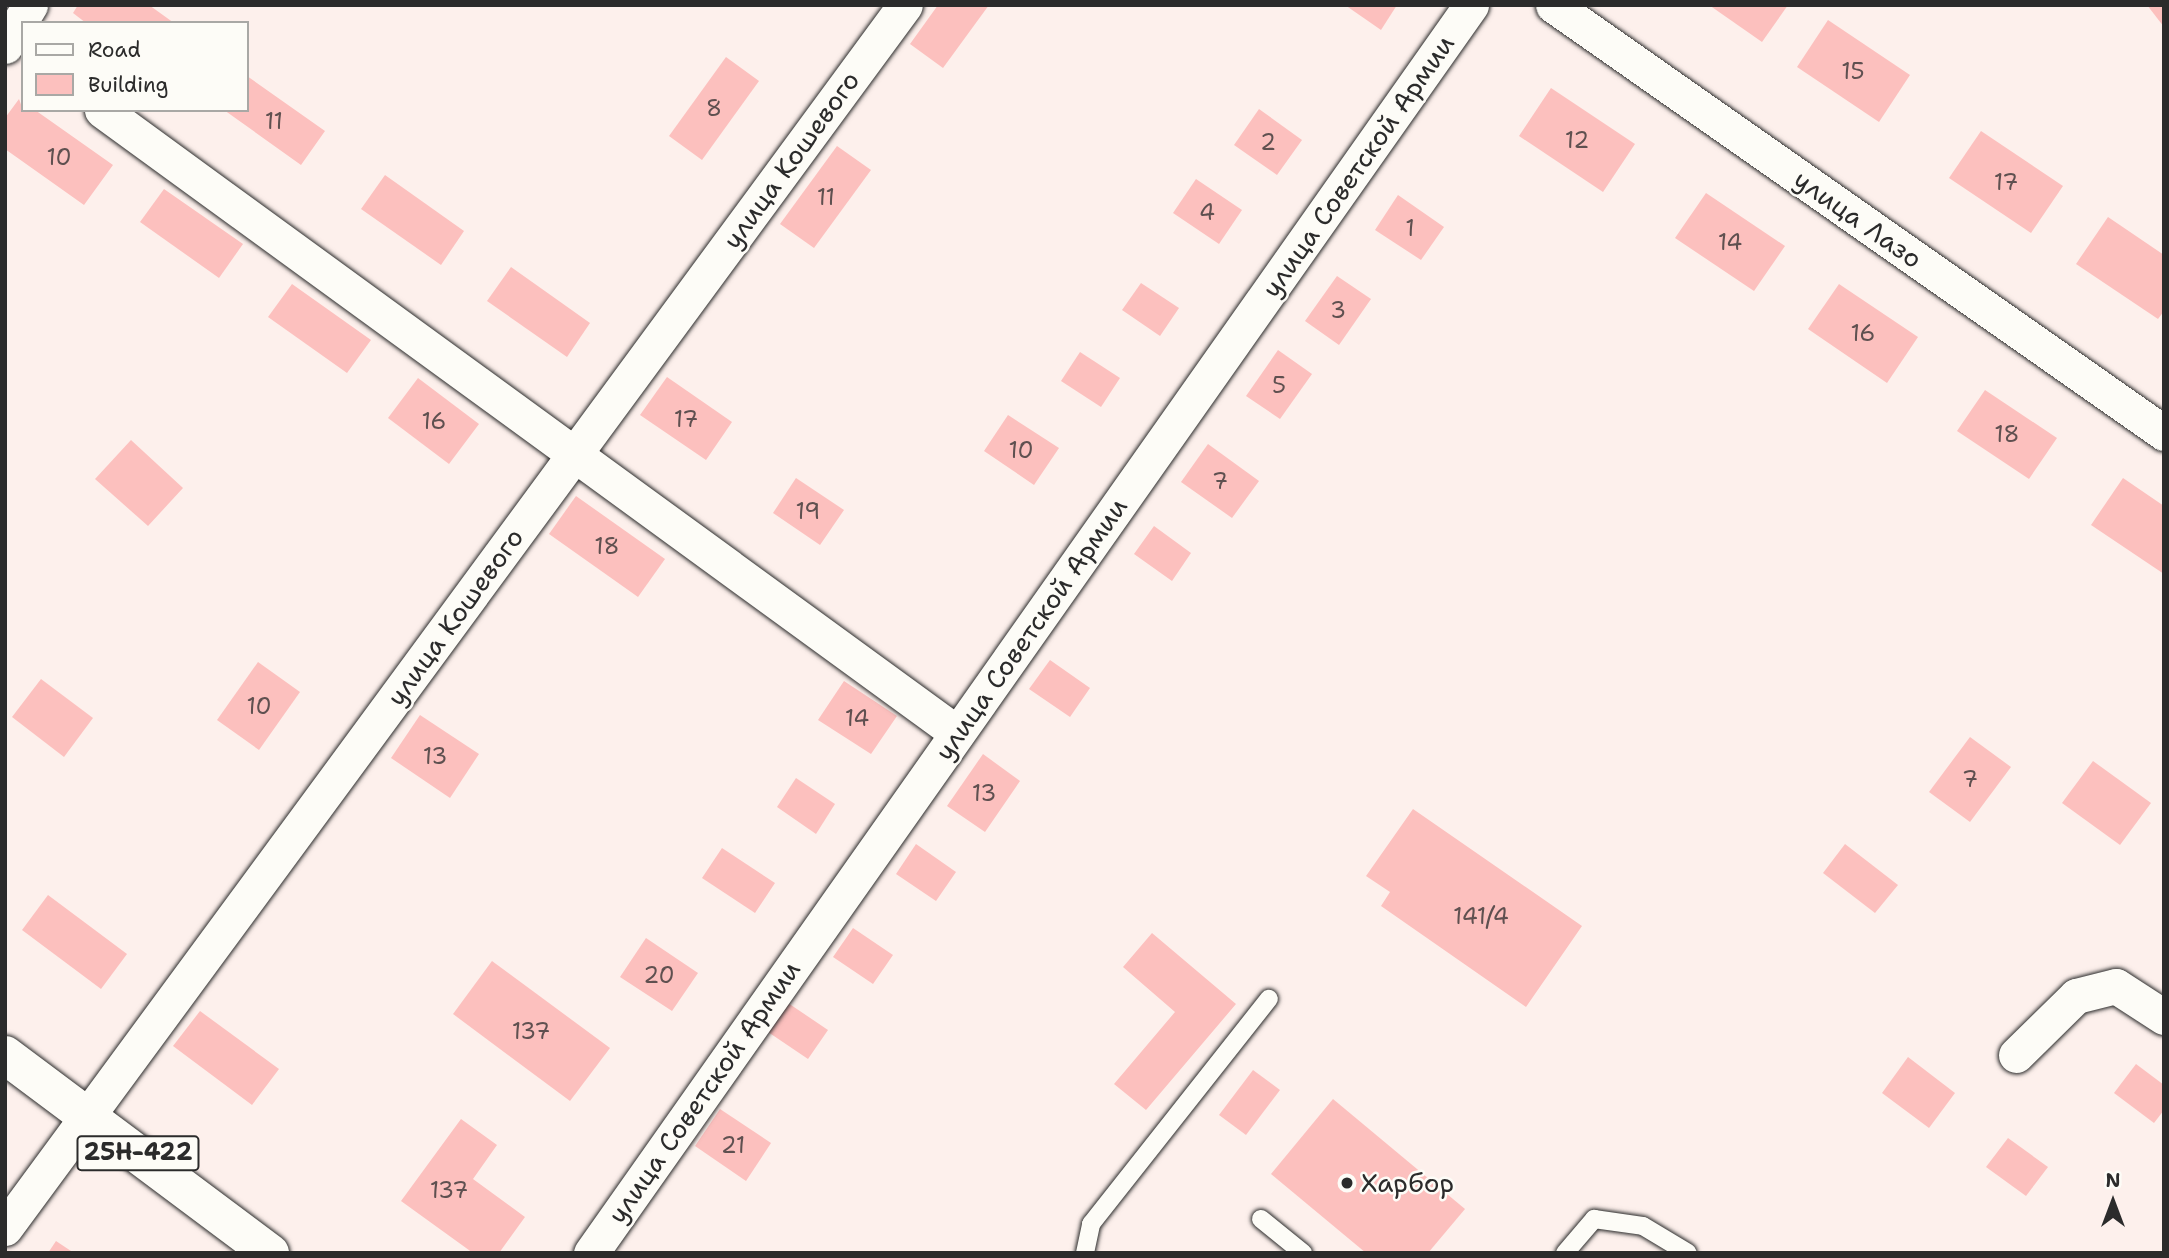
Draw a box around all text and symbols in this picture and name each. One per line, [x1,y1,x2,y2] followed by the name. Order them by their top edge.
[21,21,248,112] legend
[1255,29,1461,303] street label: улица Советской Армии
[88,36,141,64] text: Road
[1841,57,1865,85] house number: 15
[716,65,866,255] street label: улица Кошевого
[88,71,168,99] text: Building
[706,94,722,122] house number: 8
[265,107,283,135] house number: 11
[1565,126,1589,154] house number: 12
[1260,128,1276,156] house number: 2
[46,143,72,171] house number: 10
[1788,163,1928,275] street label: улица Лазо
[1994,168,2018,196] house number: 17
[817,183,835,211] house number: 11
[1199,198,1215,226] house number: 4
[1405,214,1415,242] house number: 1
[1718,228,1742,256] house number: 14
[1330,296,1346,324] house number: 3
[1851,319,1875,347] house number: 16
[1272,371,1286,399] house number: 5
[674,405,698,433] house number: 17
[422,407,446,435] house number: 16
[1994,420,2020,448] house number: 18
[1008,436,1034,464] house number: 10
[1212,467,1228,495] house number: 7
[928,492,1134,766] street label: улица Советской Армии
[796,497,820,525] house number: 19
[380,522,530,712] street label: улица Кошевого
[594,532,620,560] house number: 18
[246,692,272,720] house number: 10
[845,704,869,732] house number: 14
[423,742,447,770] house number: 13
[1962,765,1978,793] house number: 7
[972,779,996,807] house number: 13
[1453,902,1509,930] house number: 141/4
[601,955,807,1229] street label: улица Советской Армии
[643,961,675,989] house number: 20
[512,1017,550,1045] house number: 137
[721,1131,745,1159] house number: 21
[75,1133,201,1174] road number: 25Н-422
[1361,1167,1454,1199] place label: Харбор
[2078,1167,2148,1237] north arrow
[2105,1168,2121,1193] text: N
[1339,1175,1355,1191] marker: Харбор
[430,1176,468,1204] house number: 137

